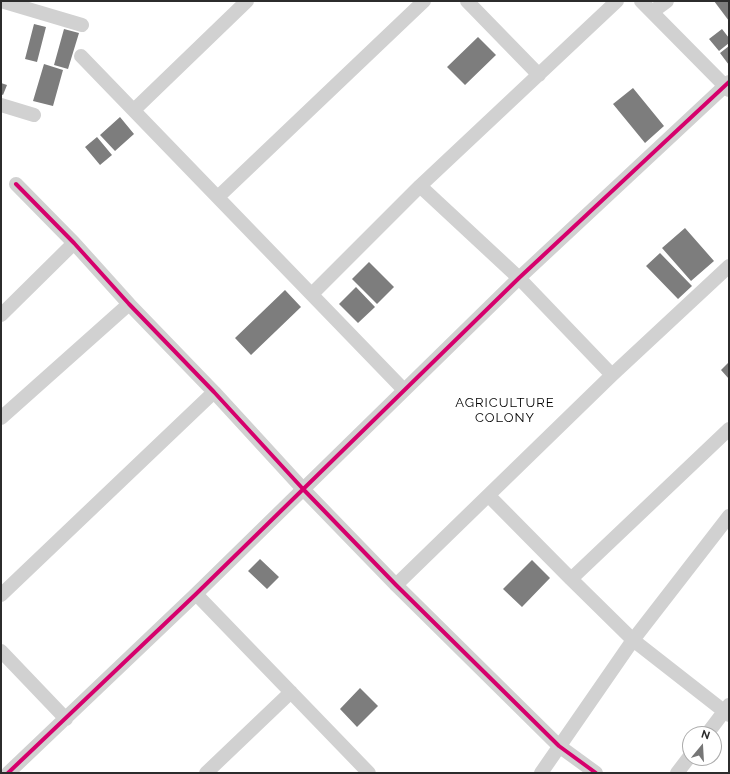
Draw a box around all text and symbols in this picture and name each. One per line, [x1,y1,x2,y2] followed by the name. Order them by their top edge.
[455,395,555,426] district label: AGRICULTURE COLONY
[682,726,722,766] north arrow
[700,728,712,743] text: N

